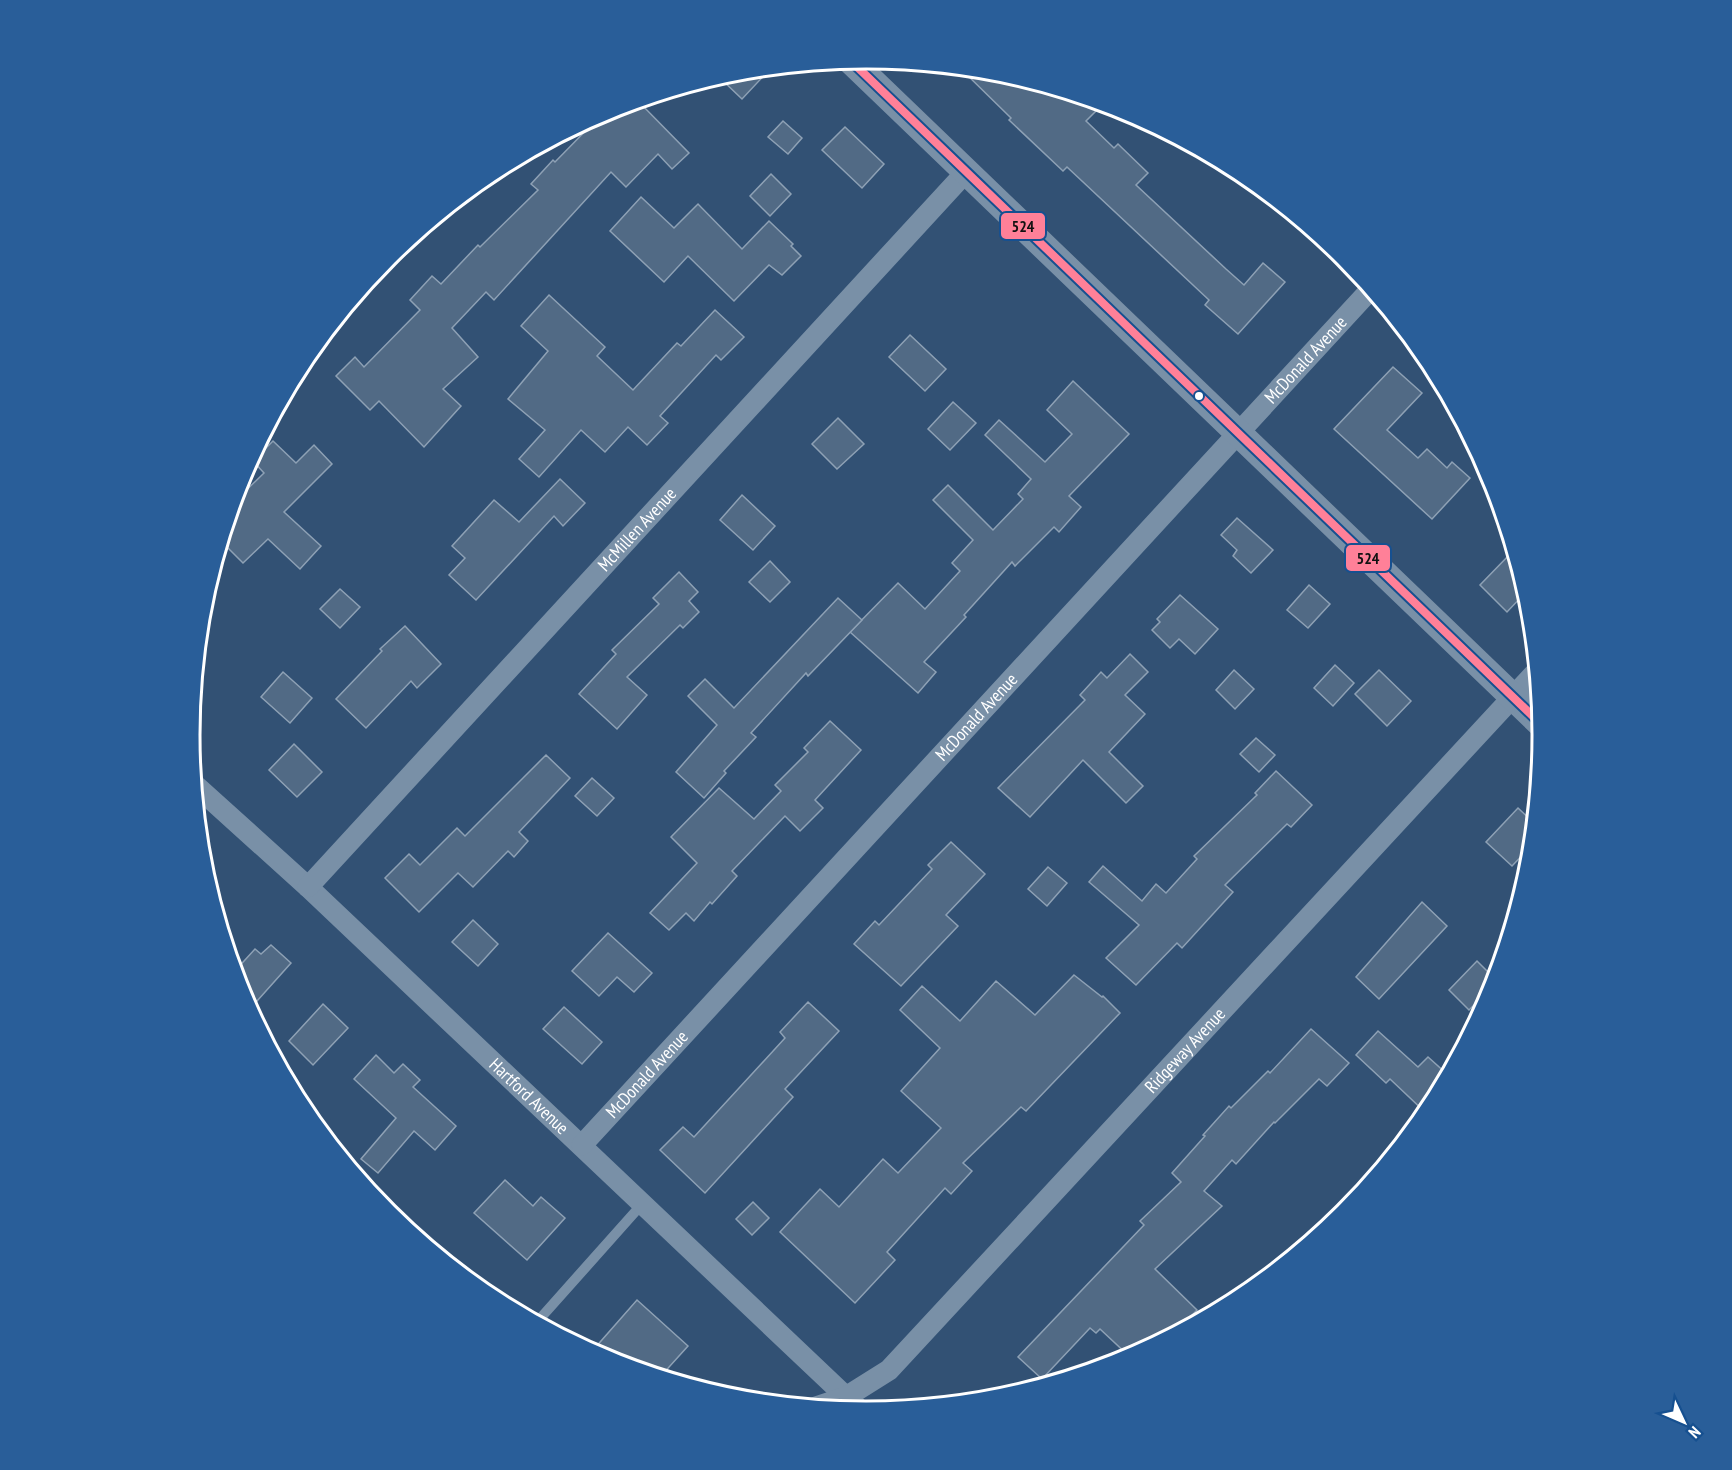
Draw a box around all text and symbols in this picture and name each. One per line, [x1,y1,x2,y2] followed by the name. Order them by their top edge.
[1000,212,1046,240] line badge: 524
[1012,216,1035,236] text: 524
[1259,311,1352,408] street label: McDonald Avenue
[1193,390,1205,402] unlabelled marker
[592,482,681,576] street label: McMillen Avenue
[1345,544,1391,572] line badge: 524
[1357,548,1380,568] text: 524
[930,668,1022,765] street label: McDonald Avenue
[1139,1003,1230,1098] street label: Ridgeway Avenue
[601,1025,693,1123] street label: McDonald Avenue
[485,1053,574,1139] street label: Hartford Avenue
[1654,1392,1714,1452] north arrow
[1685,1422,1705,1442] text: N

